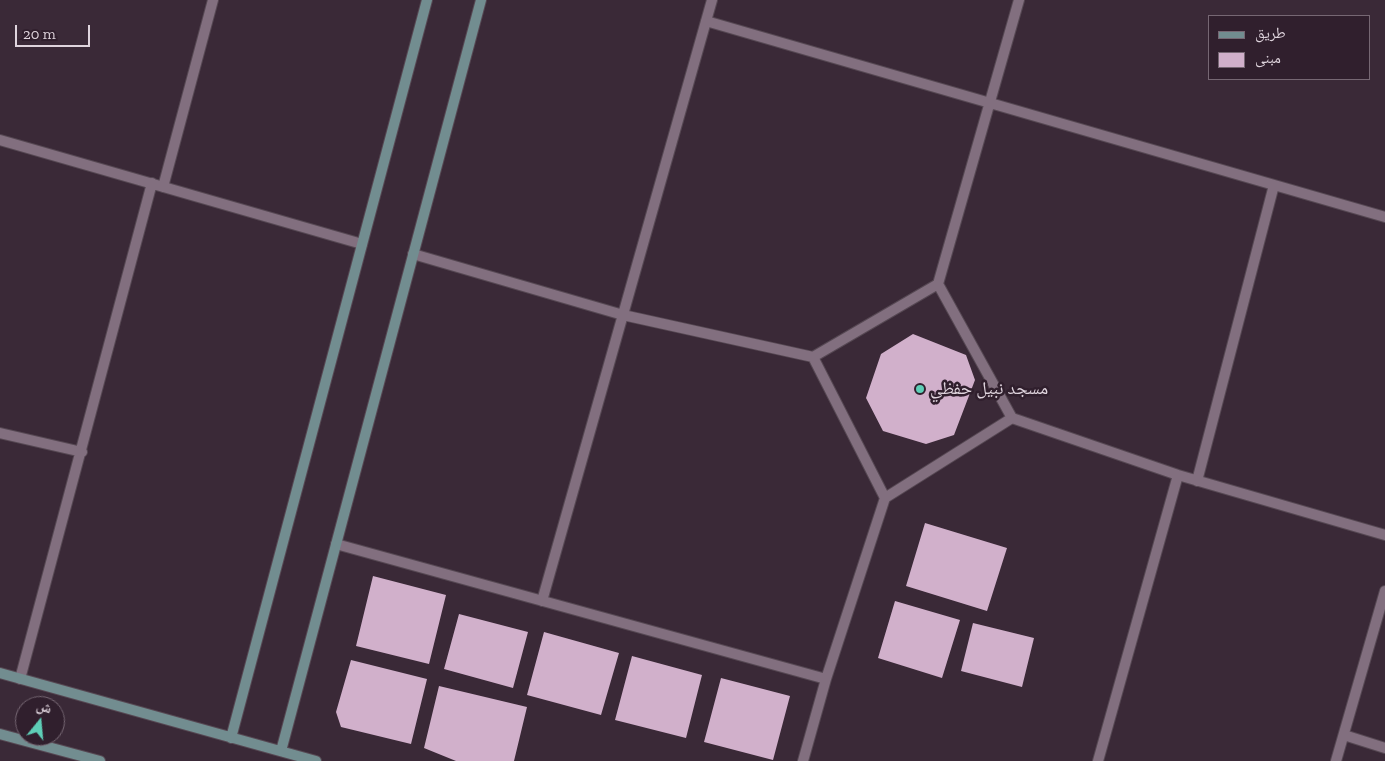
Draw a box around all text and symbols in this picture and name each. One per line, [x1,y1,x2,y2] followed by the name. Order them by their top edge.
[18,15,92,47] scale bar
[1208,15,1370,80] legend
[1255,24,1286,42] text: طريق
[23,25,56,43] text: 20 m
[1255,49,1281,67] text: مبنى
[930,378,1048,400] place label: مسجد نبيل حفظي
[914,383,926,395] marker: مسجد نبيل حفظي
[15,696,65,746] north arrow
[35,697,54,717] text: ش

